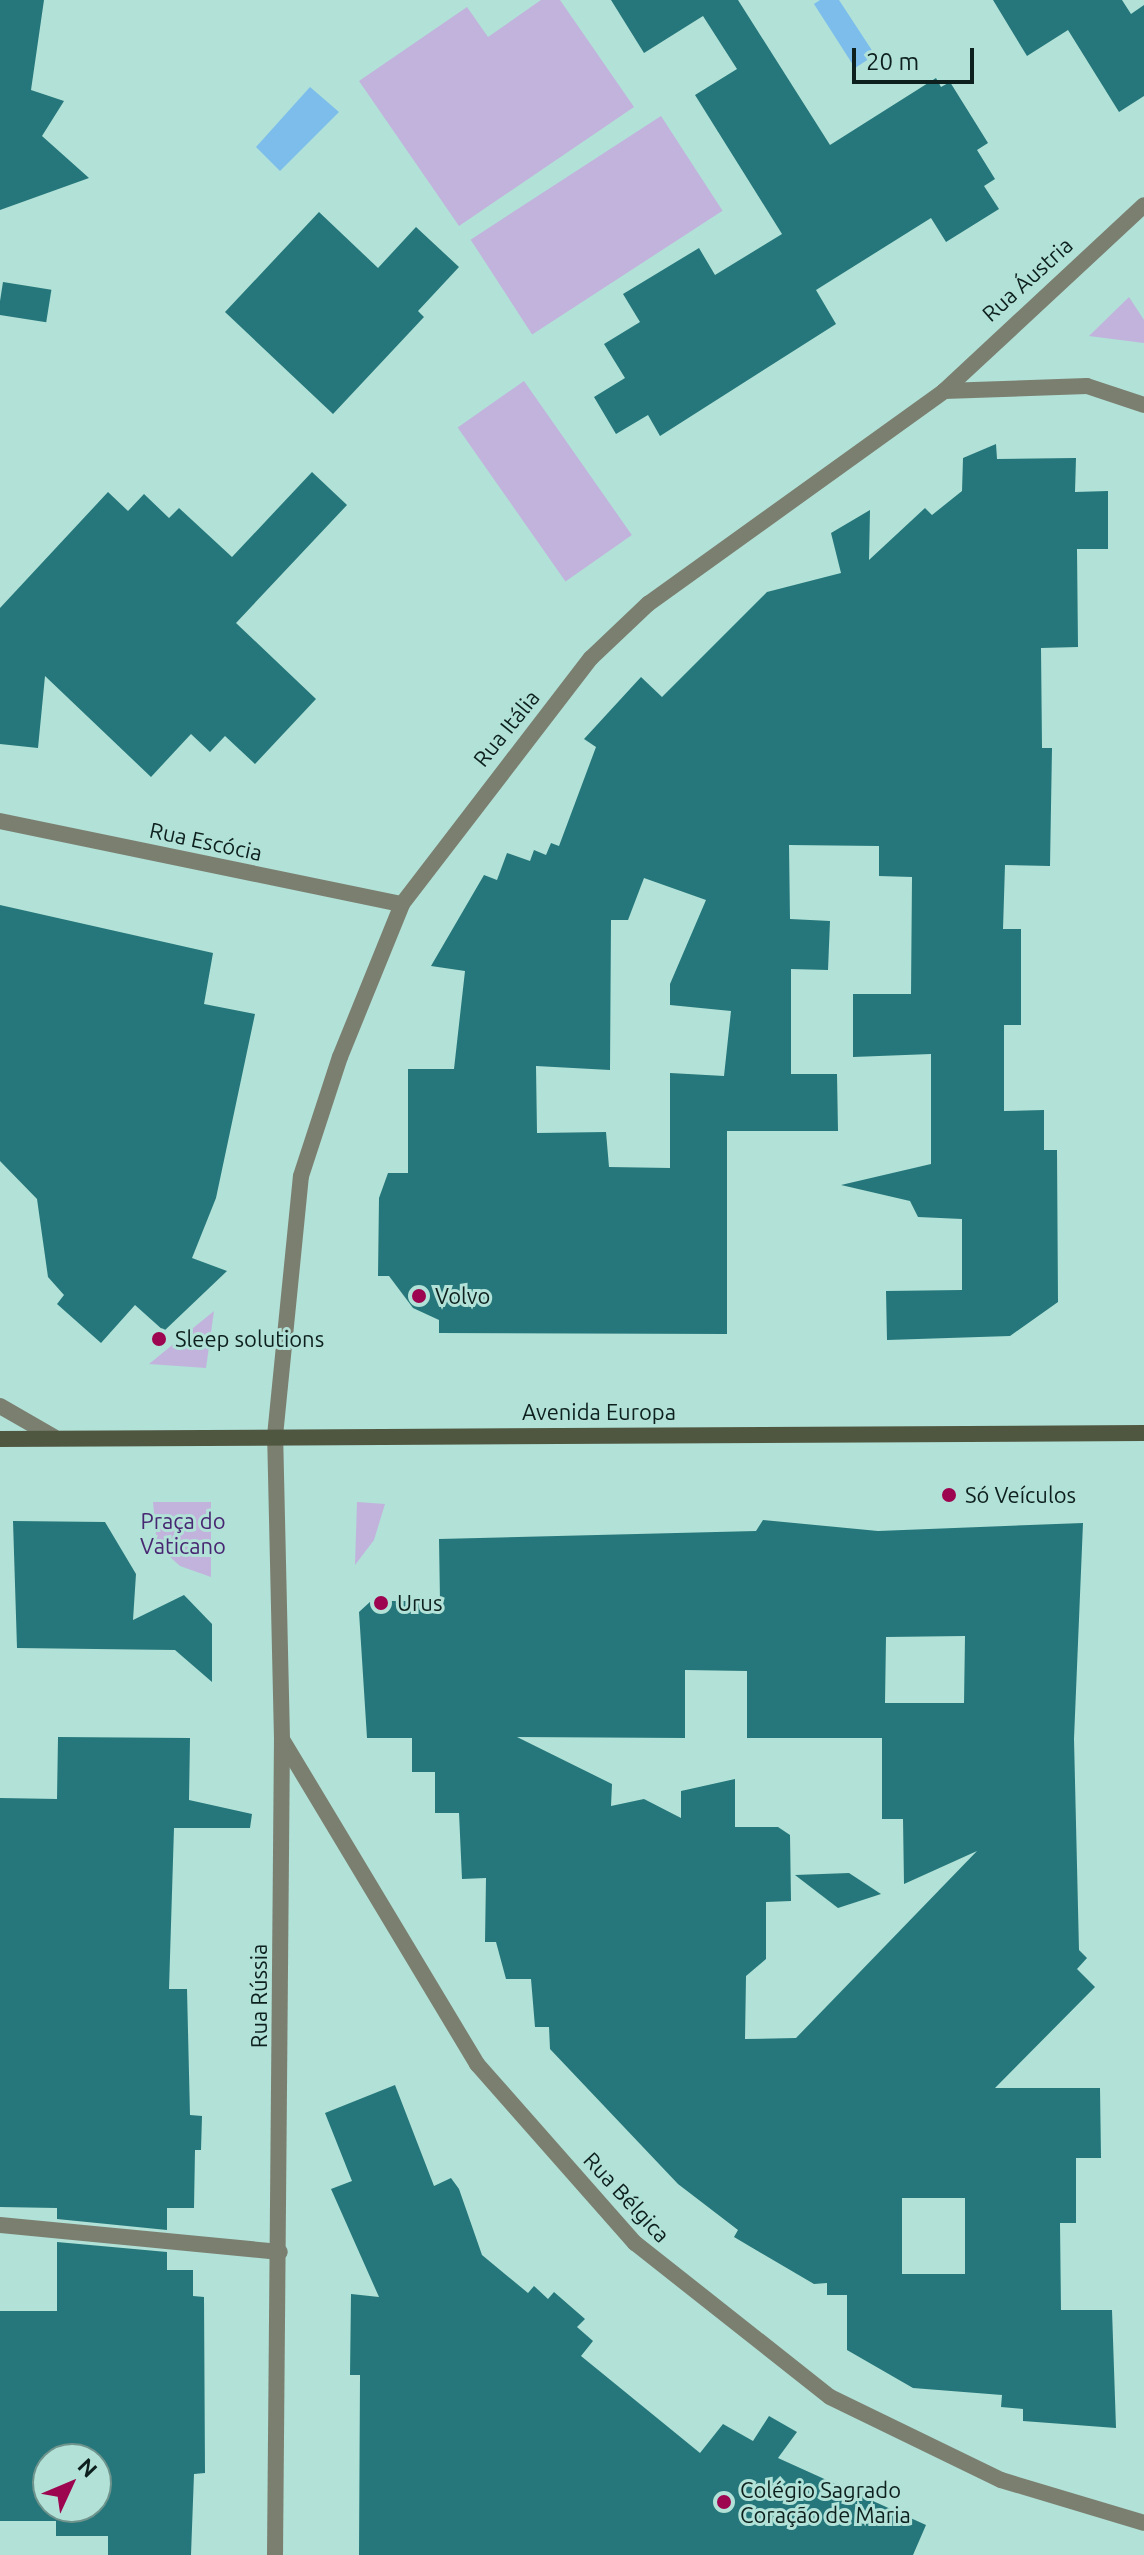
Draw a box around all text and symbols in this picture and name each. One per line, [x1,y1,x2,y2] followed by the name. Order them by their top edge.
[856,32,978,82] scale bar
[866,48,919,75] text: 20 m
[976,231,1078,327] street label: Rua Áustria
[467,684,545,772] street label: Rua Itália
[147,816,265,866] street label: Rua Escócia
[435,1283,490,1309] place label: Volvo
[410,1287,428,1305] marker: Volvo
[175,1326,324,1352] place label: Sleep solutions
[150,1330,168,1348] marker: Sleep solutions
[522,1399,676,1425] street label: Avenida Europa
[965,1482,1076,1508] place label: Só Veículos
[940,1486,958,1504] marker: Só Veículos
[140,1507,226,1558] park label: Praça do Vaticano
[397,1590,442,1616] place label: Urus
[372,1594,390,1612] marker: Urus
[246,1944,272,2048] street label: Rua Rússia
[578,2146,676,2248] street label: Rua Bélgica
[32,2443,112,2523] north arrow
[73,2453,103,2482] text: N
[740,2476,911,2528] place label: Colégio Sagrado Coração de Maria
[715,2493,733,2511] marker: Colégio Sagrado Coração de Maria

